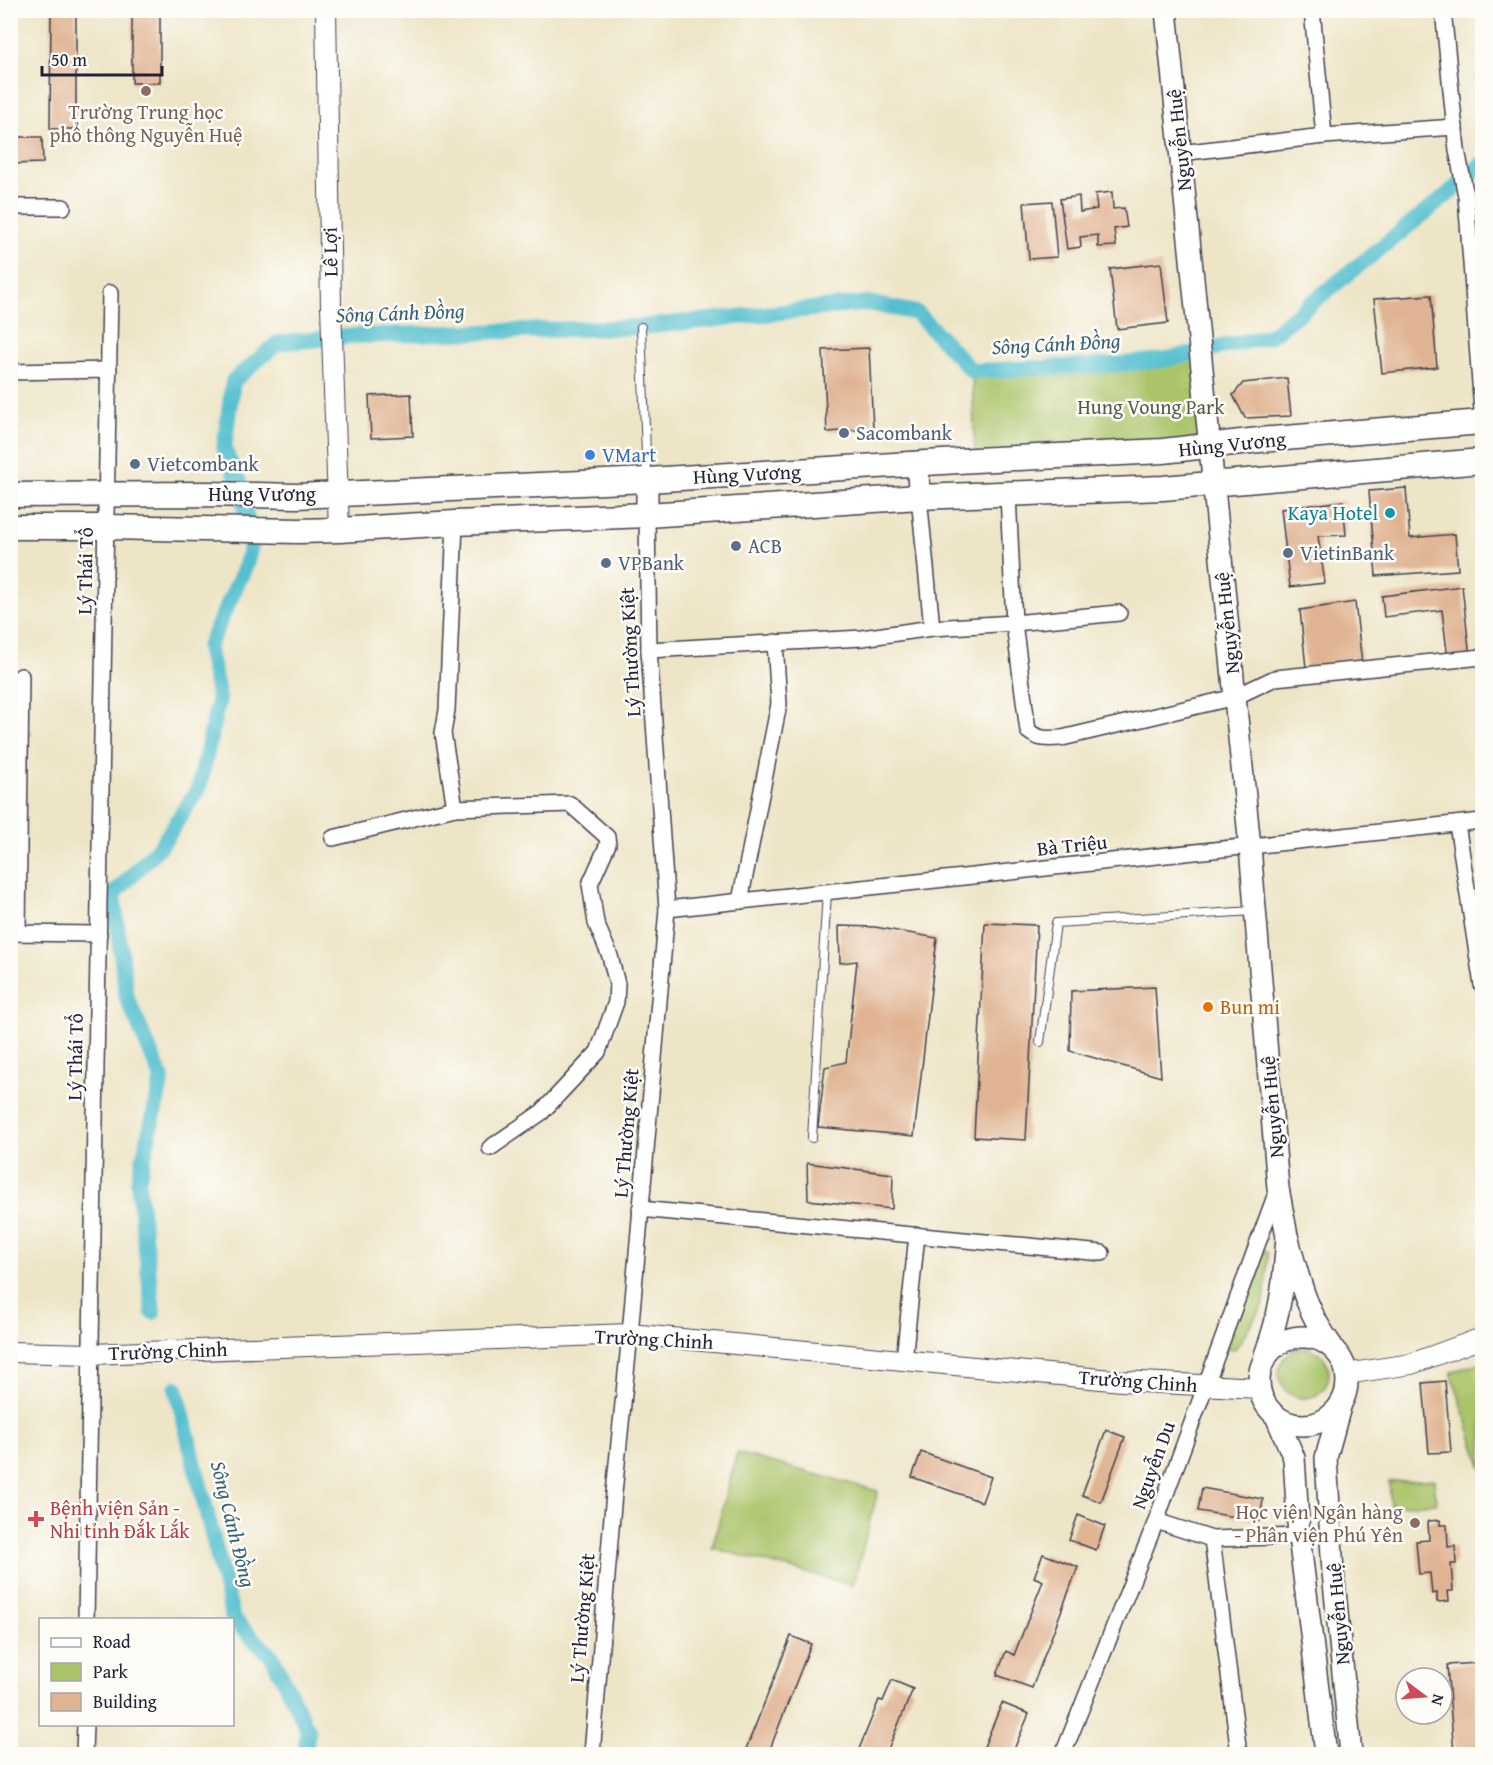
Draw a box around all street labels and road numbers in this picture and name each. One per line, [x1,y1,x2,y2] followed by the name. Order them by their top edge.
[1159,88,1198,192] street label: Nguyễn Huệ
[315,226,344,277] street label: Lê Lợi
[1177,423,1287,464] street label: Hùng Vương
[692,456,802,491] street label: Hùng Vương
[208,479,316,508] street label: Hùng Vương
[69,527,100,615] street label: Lý Thái Tổ
[1207,571,1246,675] street label: Nguyễn Huệ
[612,586,647,718] street label: Lý Thường Kiệt
[1035,826,1109,863] street label: Bà Triệu
[59,1013,90,1101] street label: Lý Thái Tổ
[1253,1055,1290,1159] street label: Nguyễn Huệ
[605,1067,646,1199] street label: Lý Thường Kiệt
[594,1321,714,1356] street label: Trường Chinh
[108,1334,228,1367] street label: Trường Chinh
[1078,1362,1198,1399] street label: Trường Chinh
[1123,1417,1182,1513] street label: Nguyễn Du
[561,1552,602,1684] street label: Lý Thường Kiệt
[1319,1562,1356,1666] street label: Nguyễn Huệ

